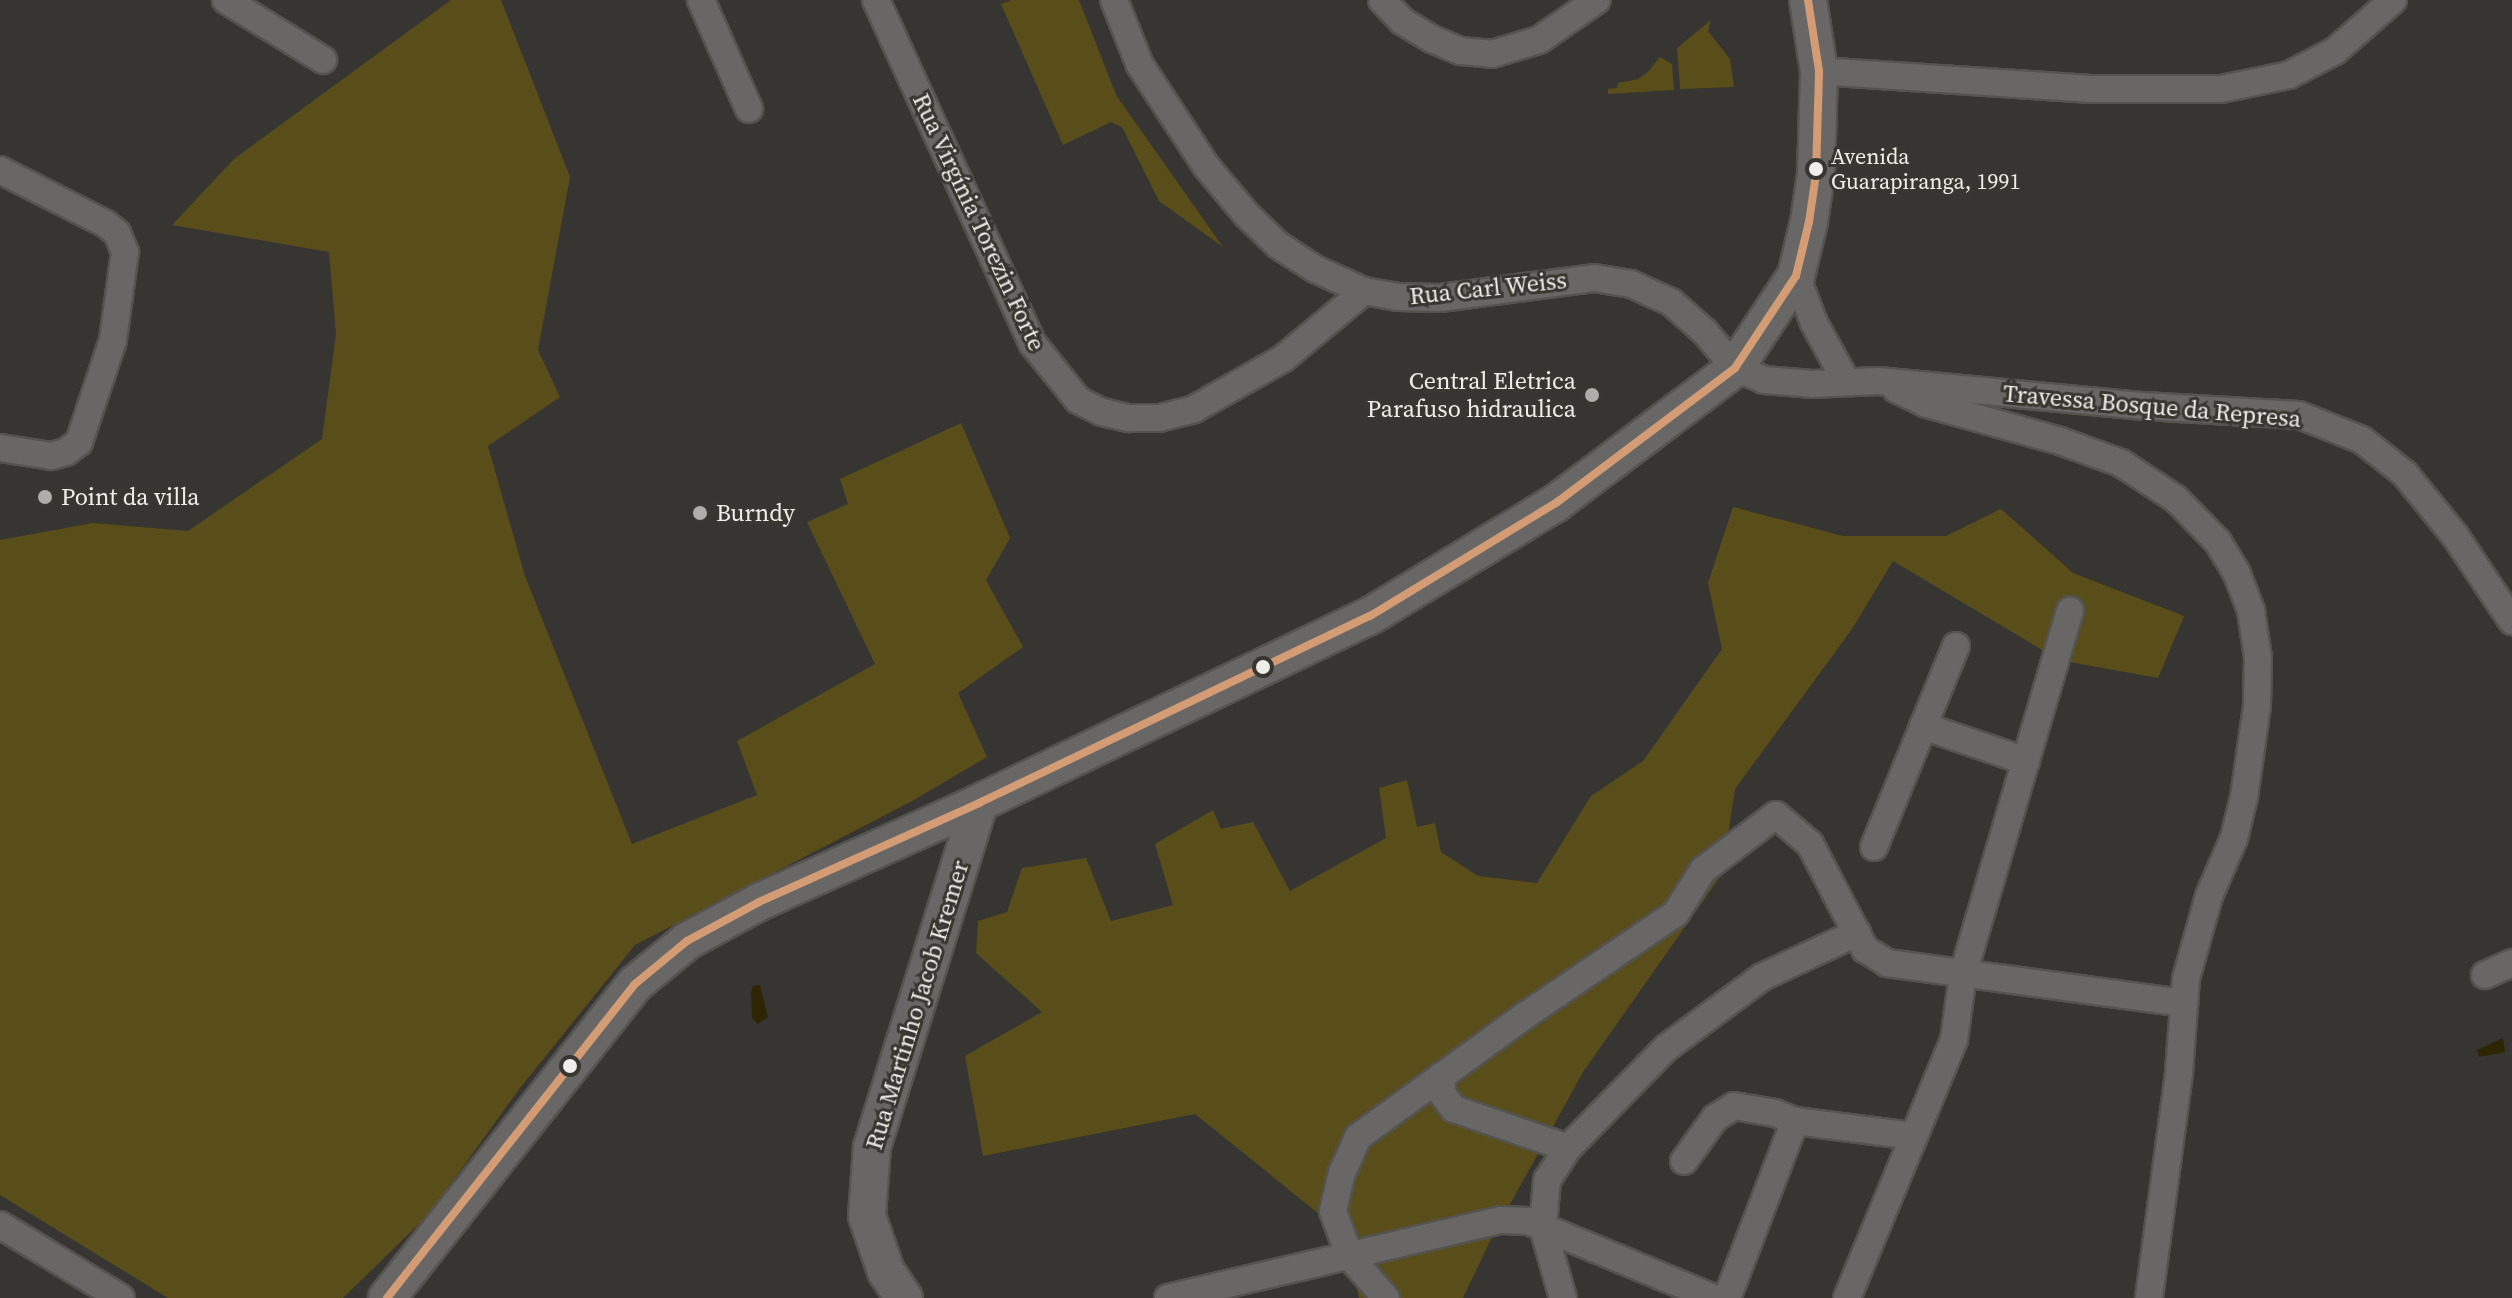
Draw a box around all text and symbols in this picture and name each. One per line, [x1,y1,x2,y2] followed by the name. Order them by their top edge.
[906,88,1052,356] street label: Rua Virgínia Torezin Forte
[1831,143,2020,194] place label: Avenida Guarapiranga, 1991
[1808,161,1824,177] marker: Avenida Guarapiranga, 1991
[1408,265,1568,311] street label: Rua Carl Weiss
[1367,367,1576,423] place label: Central Eletrica Parafuso hidraulica
[2002,379,2302,433] street label: Travessa Bosque da Represa
[1583,386,1601,404] marker: Central Eletrica Parafuso hidraulica
[61,483,200,511] place label: Point da villa
[36,488,54,506] marker: Point da villa
[716,499,795,527] place label: Burndy
[691,504,709,522] marker: Burndy
[1255,659,1271,675] unlabelled marker
[859,857,975,1153] street label: Rua Martinho Jacob Kremer
[562,1058,578,1074] unlabelled marker

